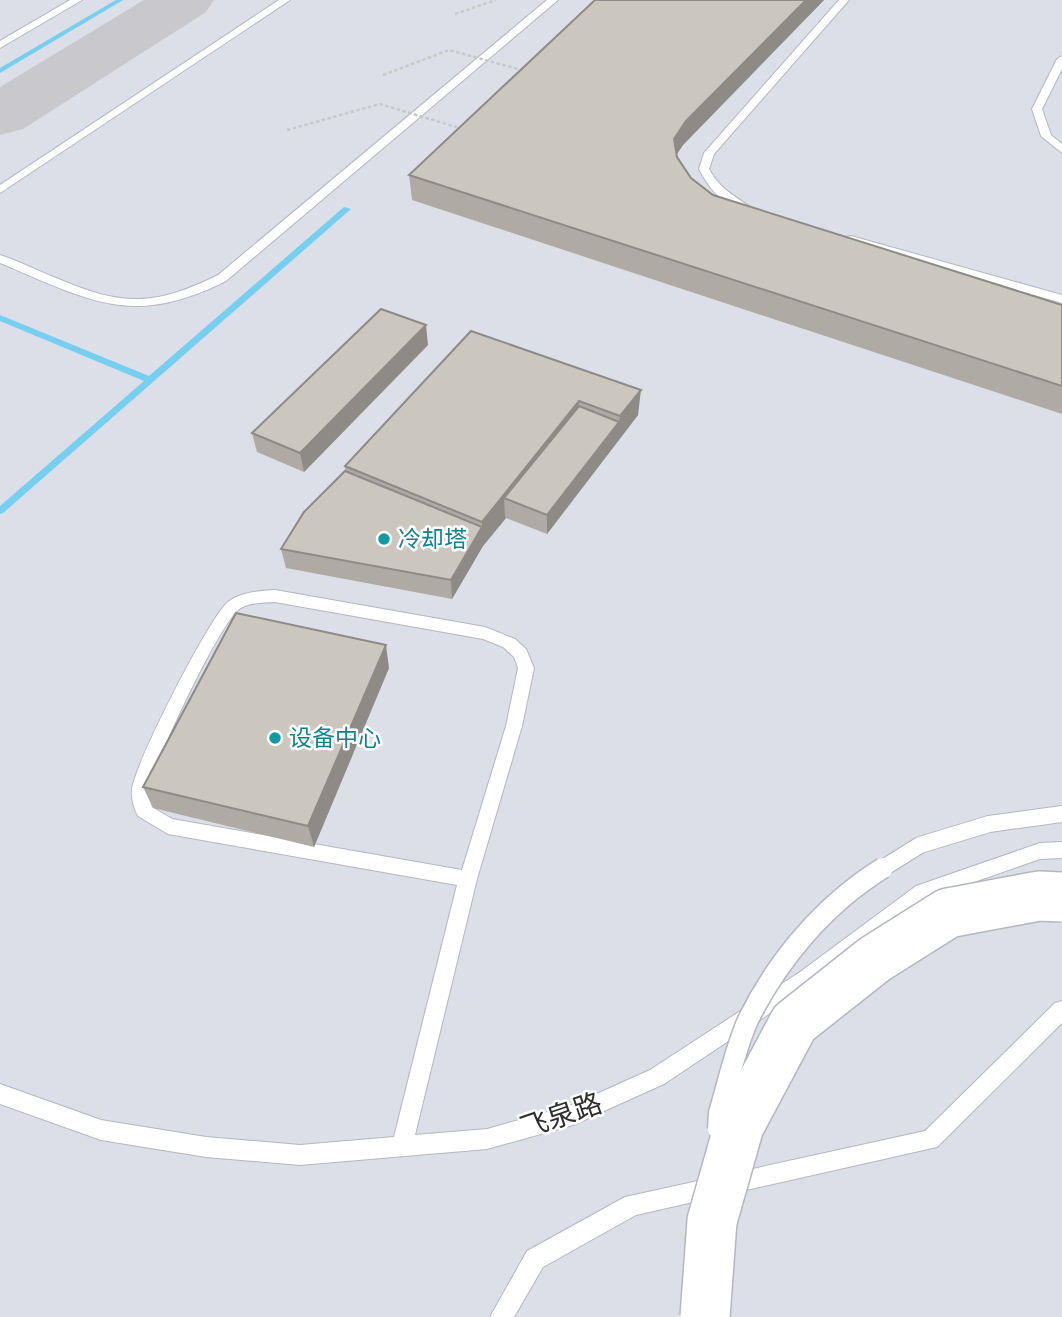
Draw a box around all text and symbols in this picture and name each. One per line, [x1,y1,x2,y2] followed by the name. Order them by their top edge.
[398,526,467,553] place label: 冷却塔
[376,531,392,547] marker: 冷却塔
[289,725,381,752] place label: 设备中心
[267,730,283,746] marker: 设备中心
[516,1086,606,1145] street label: 飞泉路

